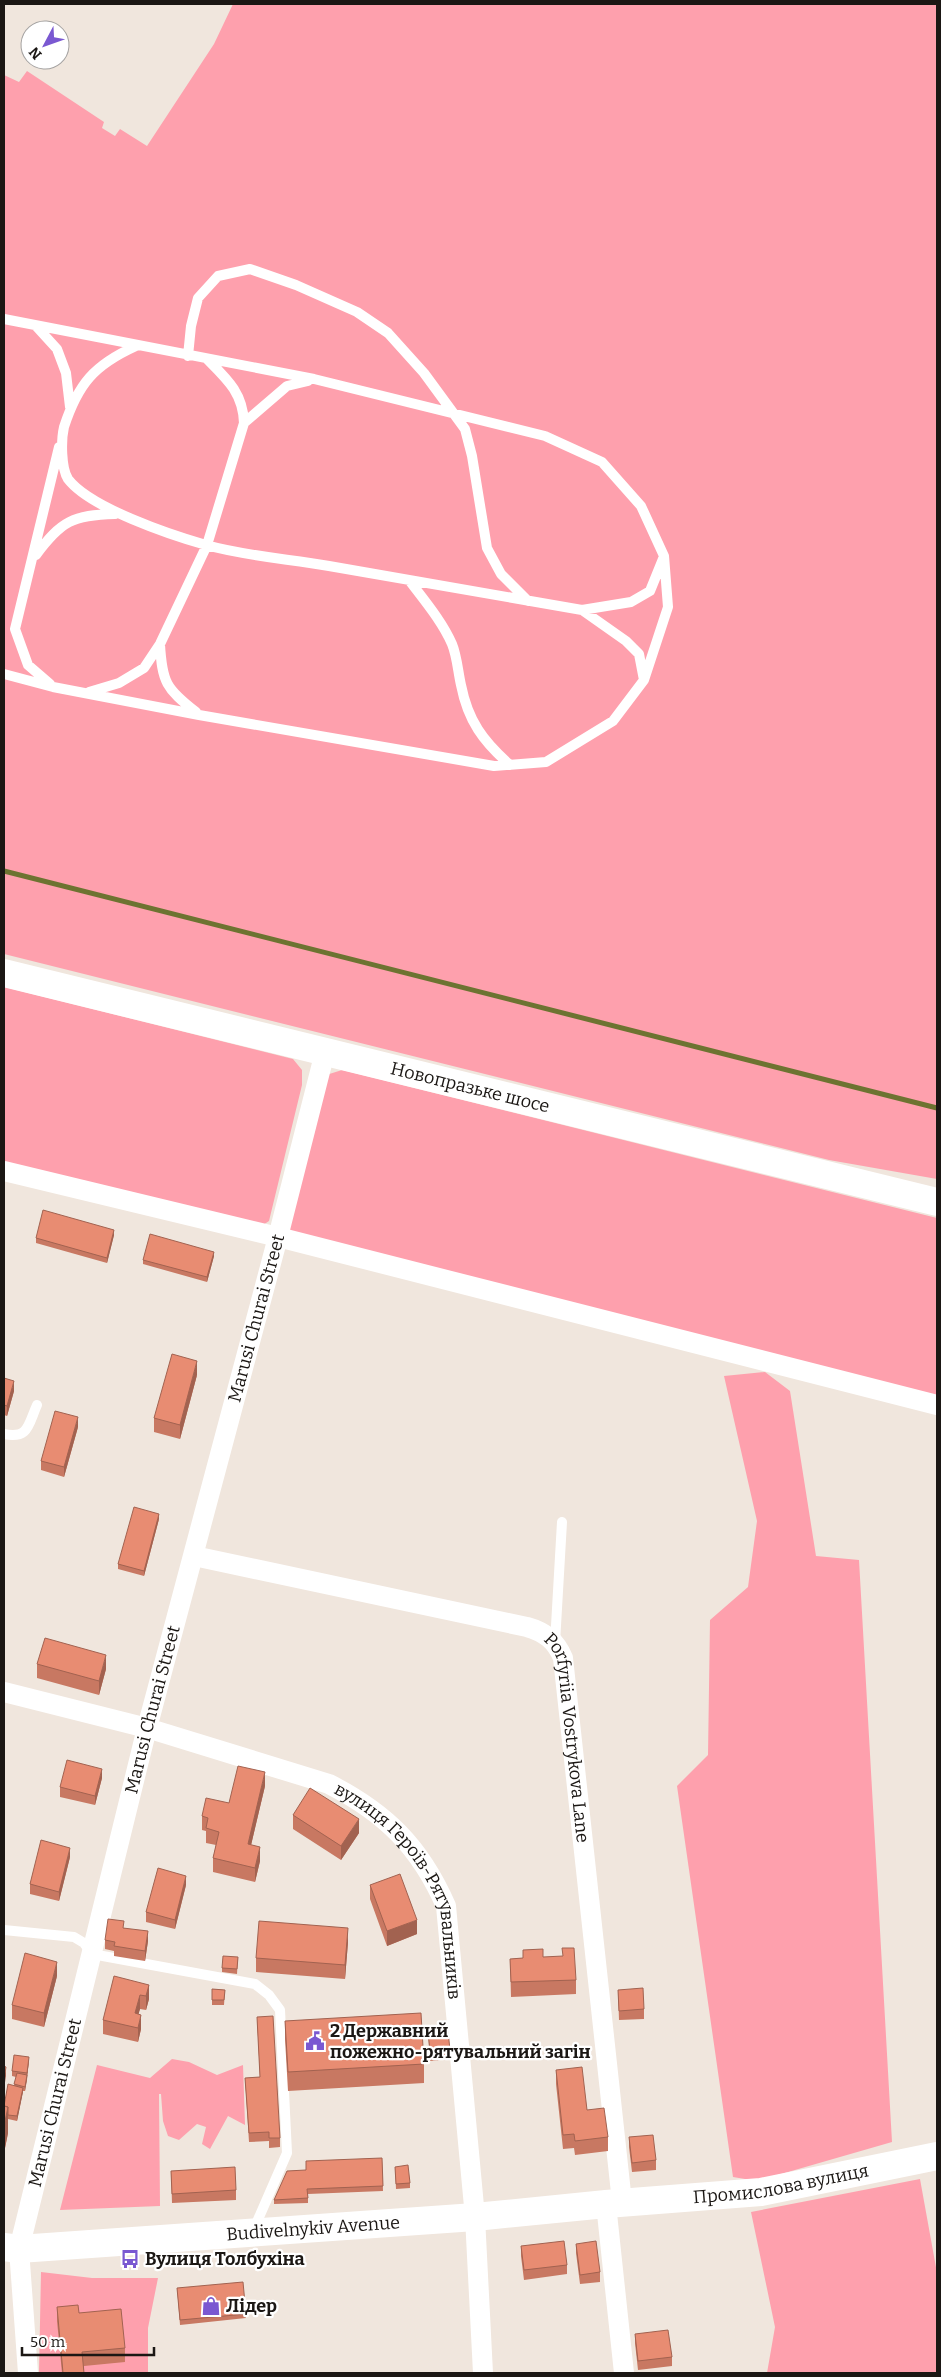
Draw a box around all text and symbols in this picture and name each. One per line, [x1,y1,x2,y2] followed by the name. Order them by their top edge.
[20,20,70,70] north arrow
[25,43,46,63] text: N
[388,1057,552,1118] street label: Новопразьке шосе
[223,1231,289,1404] street label: Marusi Churai Street
[120,1623,185,1796] street label: Marusi Churai Street
[539,1628,594,1844] street label: Porfyriia Vostrykova Lane
[331,1778,466,2000] street label: вулиця Героїв-Рятувальників
[24,2016,86,2189] street label: Marusi Churai Street
[330,2020,591,2063] place label: 2 Державний пожежно-рятувальний загін
[304,2030,326,2052] public building icon: 2 Державний пожежно-рятувальний загін
[692,2159,871,2208] street label: Промислова вулиця
[226,2211,401,2245] street label: Budivelnykiv Avenue
[119,2248,141,2270] bus stop icon: Вулиця Толбухіна
[145,2248,305,2270] place label: Вулиця Толбухіна
[200,2295,222,2317] shop icon: Лідер
[226,2295,277,2317] place label: Лідер
[22,2324,155,2356] scale bar
[30,2333,66,2351] text: 50 m

